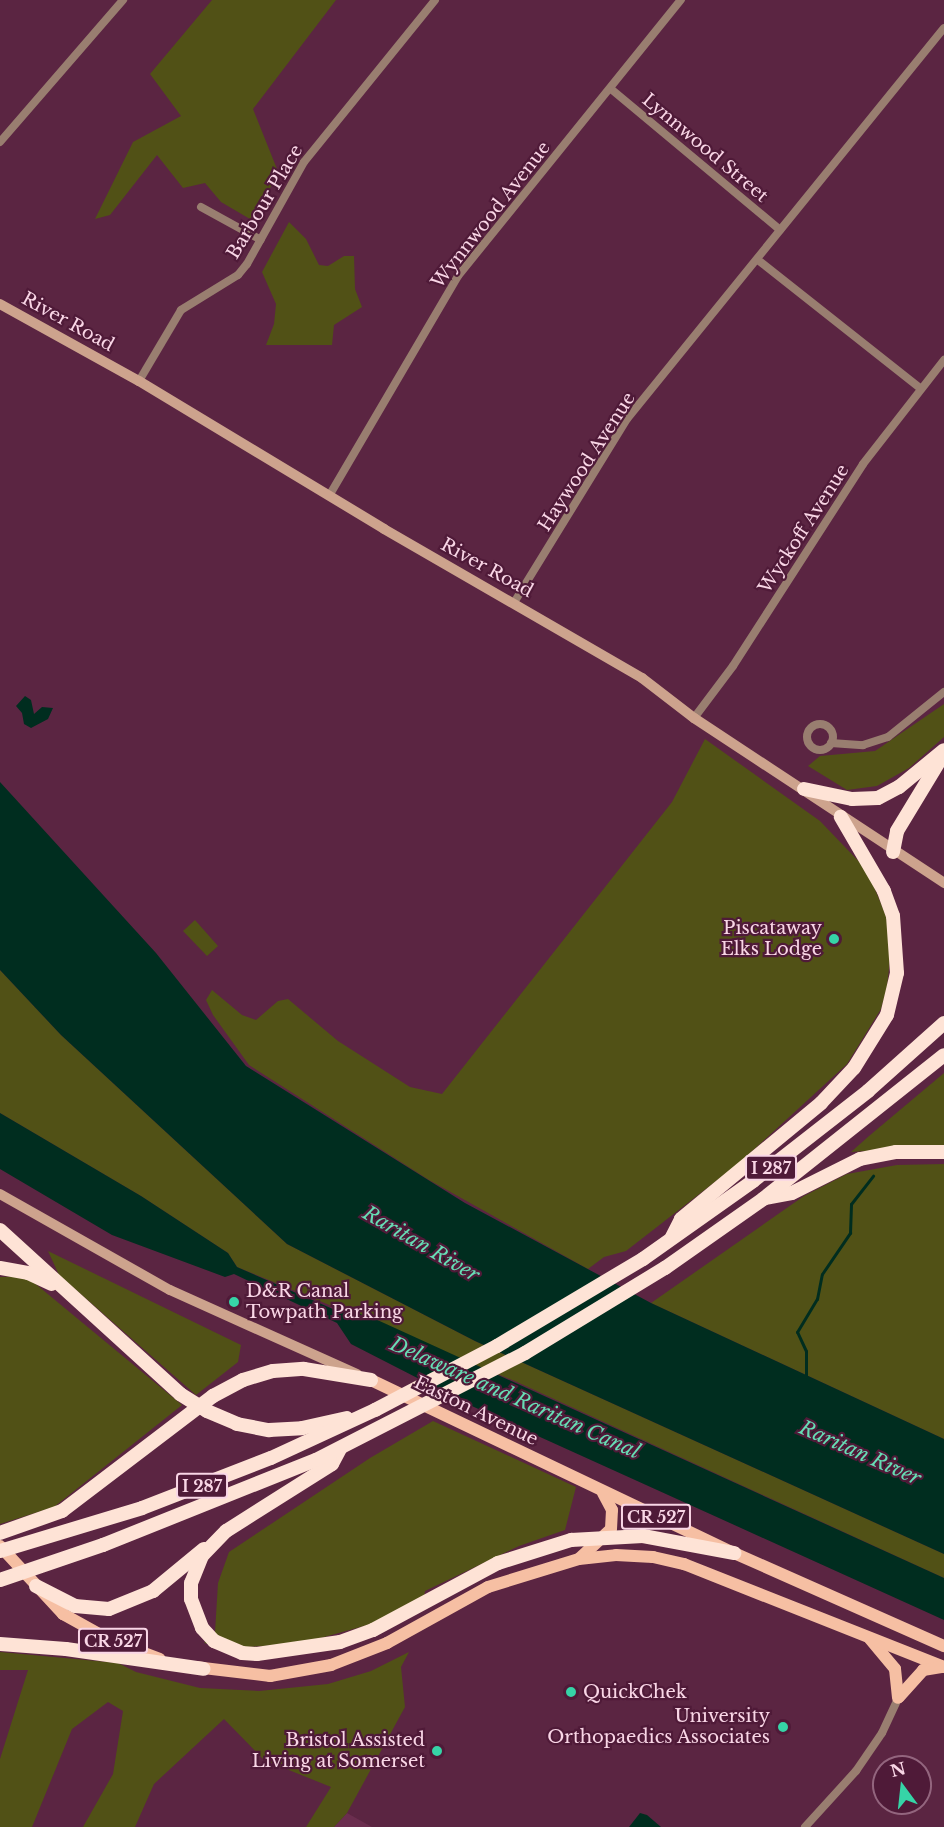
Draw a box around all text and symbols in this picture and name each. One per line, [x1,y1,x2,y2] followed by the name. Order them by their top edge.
[638,89,772,207] street label: Lynnwood Street
[427,137,555,293] street label: Wynnwood Avenue
[222,141,308,263] street label: Barbour Place
[18,288,118,356] street label: River Road
[534,388,640,536] street label: Haywood Avenue
[754,460,854,598] street label: Wyckoff Avenue
[437,534,537,602] street label: River Road
[721,918,822,960] place label: Piscataway Elks Lodge
[827,932,841,946] marker: Piscataway Elks Lodge
[744,1155,798,1181] road number: I 287
[358,1201,484,1287] water label: Raritan River
[246,1281,403,1324] place label: D&R Canal Towpath Parking
[227,1295,241,1309] marker: D&R Canal Towpath Parking
[386,1332,644,1464] water label: Delaware and Raritan Canal
[410,1372,542,1450] street label: Easton Avenue
[795,1415,925,1491] water label: Raritan River
[175,1473,229,1499] road number: I 287
[620,1504,692,1530] road number: CR 527
[77,1628,149,1654] road number: CR 527
[583,1681,687,1703] place label: QuickChek
[564,1685,578,1699] marker: QuickChek
[547,1706,770,1748] place label: University Orthopaedics Associates
[774,1718,792,1736] marker: University Orthopaedics Associates
[252,1730,425,1772] place label: Bristol Assisted Living at Somerset
[430,1744,444,1758] marker: Bristol Assisted Living at Somerset
[872,1755,932,1815] north arrow
[888,1758,908,1781] text: N

